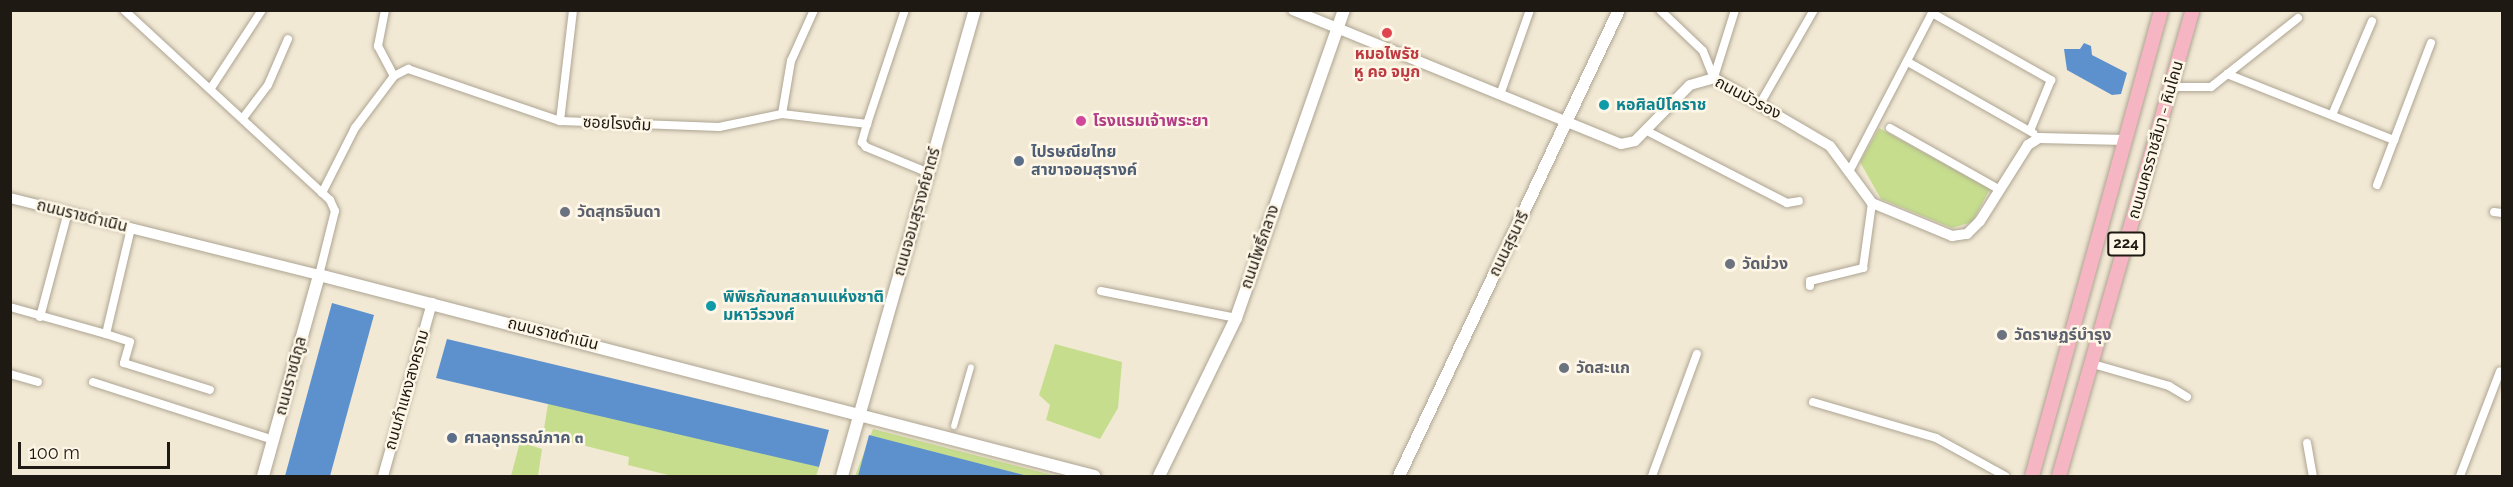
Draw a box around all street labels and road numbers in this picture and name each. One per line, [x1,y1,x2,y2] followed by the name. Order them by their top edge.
[2124,59,2188,221] street label: ถนนนครราชสีมา - หินโคน
[1712,73,1784,123] street label: ถนนบัวรอง
[582,113,652,135] street label: ซอยโรงต้ม
[889,146,945,278] street label: ถนนจอมสุรางค์ยาตร์
[35,195,129,237] street label: ถนนราชดำเนิน
[1237,202,1283,292] street label: ถนนโพธิ์กลาง
[1485,208,1533,280] street label: ถนนสุรนารี
[2106,232,2146,256] road number: 224
[506,313,600,355] street label: ถนนราชดำเนิน
[381,328,433,452] street label: ถนนกำแหงสงคราม
[271,334,311,418] street label: ถนนราชนิกูล

